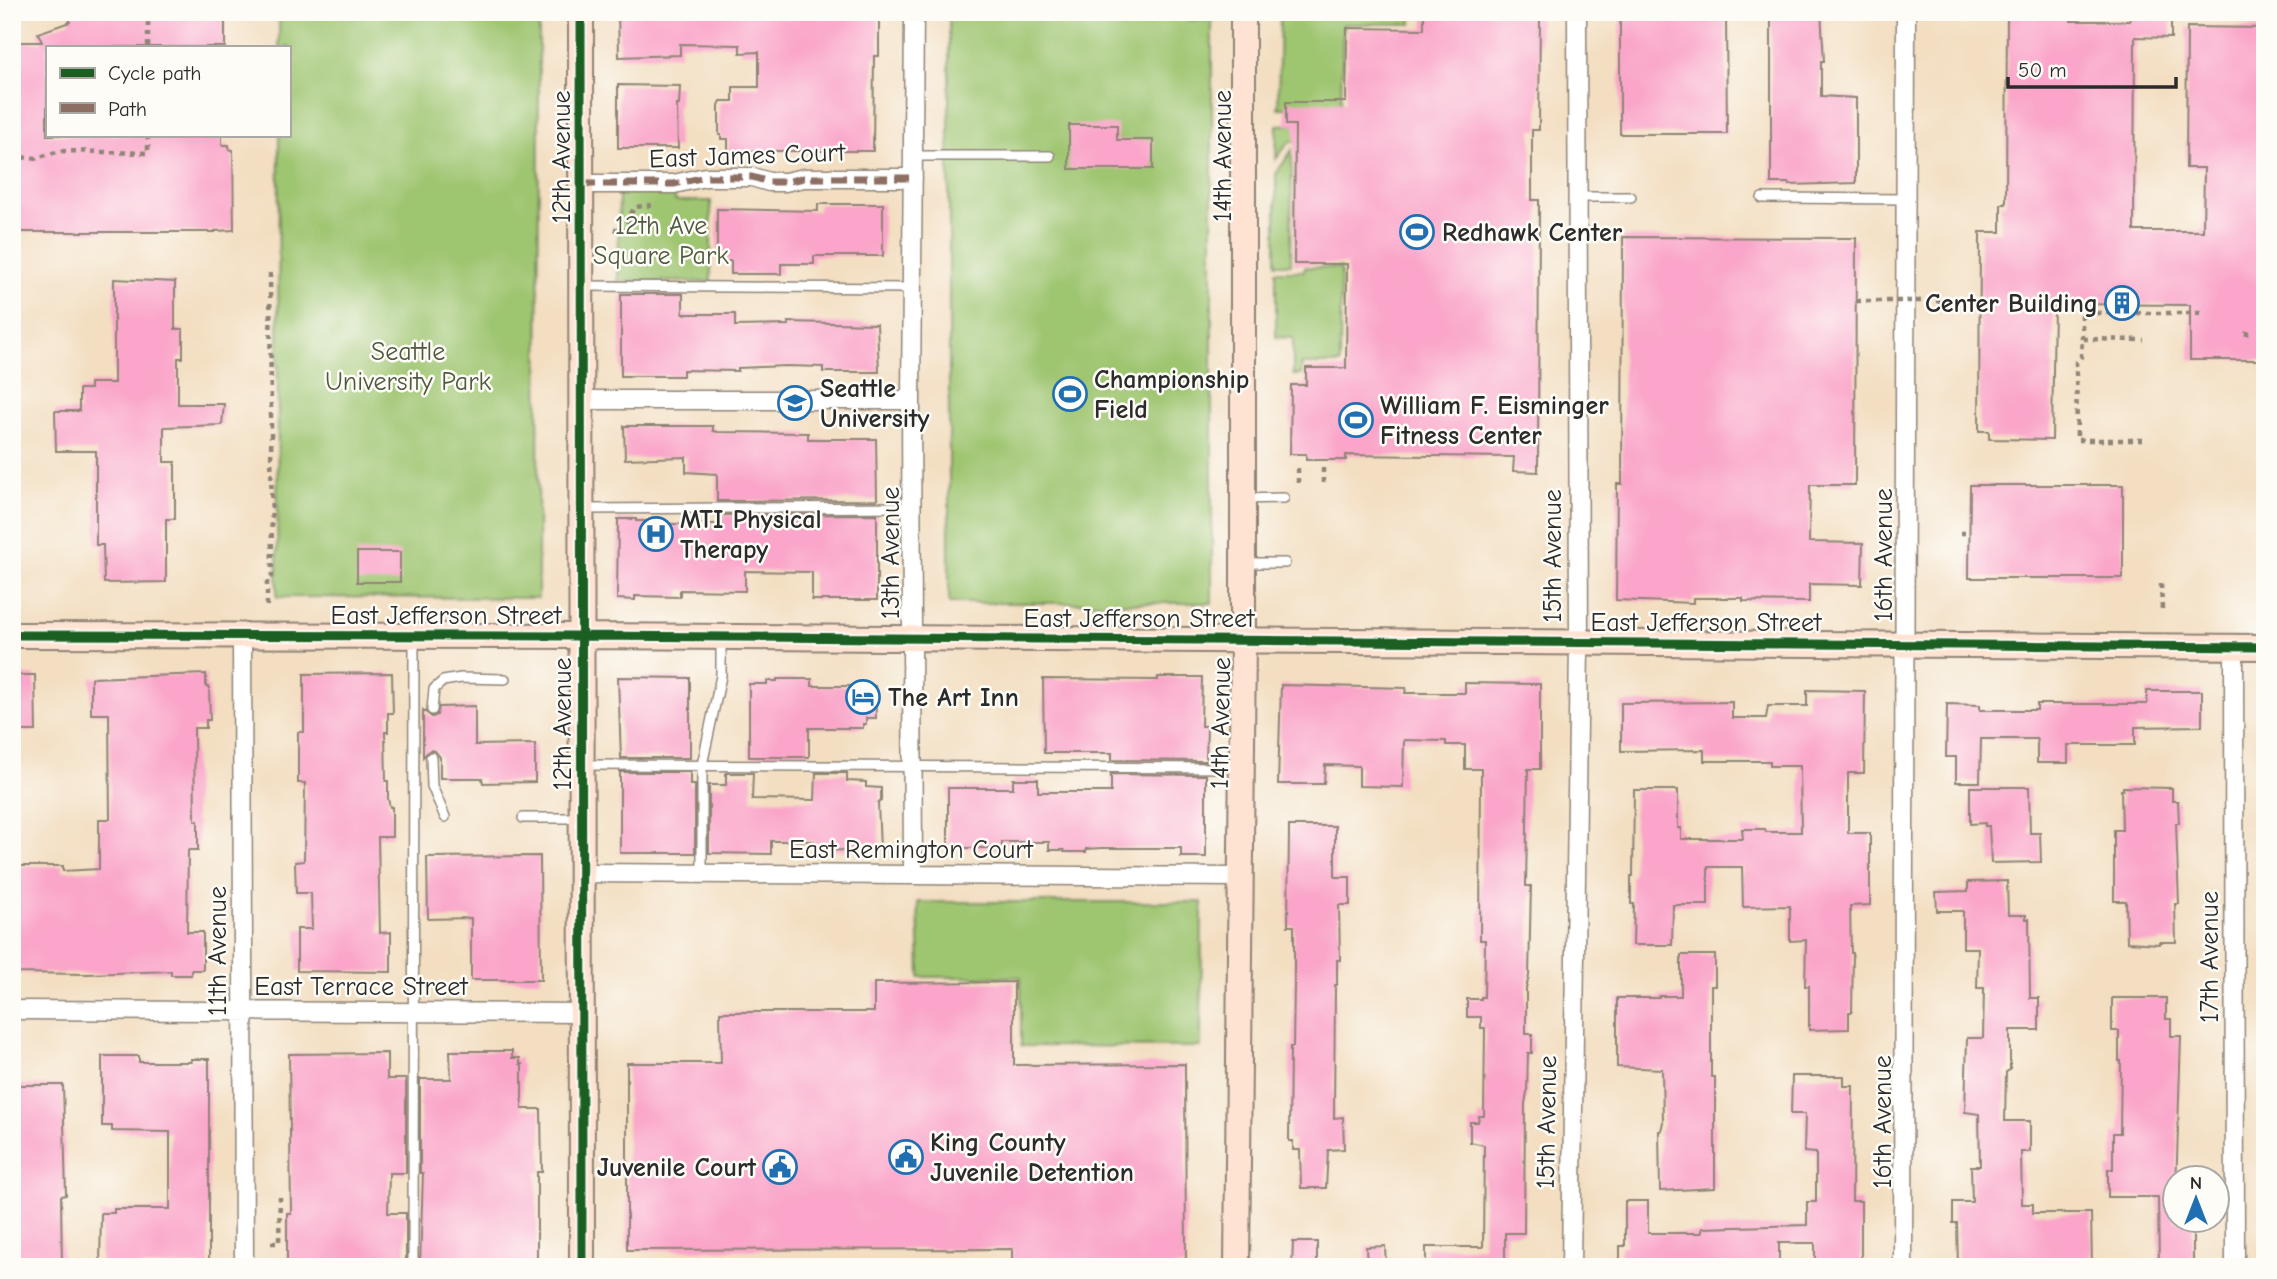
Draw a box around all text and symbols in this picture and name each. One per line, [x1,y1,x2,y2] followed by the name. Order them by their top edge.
[46,46,290,136] legend
[2008,46,2176,90] scale bar
[2018,58,2067,82] text: 50 m
[108,61,201,85] text: Cycle path
[547,90,577,224] street label: 12th Avenue
[1208,90,1238,222] street label: 14th Avenue
[108,97,147,121] text: Path
[649,138,847,174] street label: East James Court
[593,211,729,271] park label: 12th Ave Square Park
[1398,213,1436,251] sports icon: Redhawk Center
[1442,218,1623,248] place label: Redhawk Center
[2103,284,2141,322] building icon: Center Building
[1925,289,2098,319] place label: Center Building
[325,337,492,397] park label: Seattle University Park
[1094,365,1249,425] place label: Championship Field
[820,374,930,434] place label: Seattle University
[1051,375,1089,413] sports icon: Championship Field
[776,384,814,422] school or university icon: Seattle University
[1380,391,1609,451] place label: William F. Eisminger Fitness Center
[1337,401,1375,439] sports icon: William F. Eisminger Fitness Center
[876,487,906,619] street label: 13th Avenue
[1869,488,1899,622] street label: 16th Avenue
[1538,489,1568,623] street label: 15th Avenue
[680,505,822,565] place label: MTI Physical Therapy
[637,515,675,553] hospital icon: MTI Physical Therapy
[331,601,563,631] street label: East Jefferson Street
[1024,604,1256,634] street label: East Jefferson Street
[1591,608,1823,638] street label: East Jefferson Street
[548,657,578,791] street label: 12th Avenue
[1205,657,1237,789] street label: 14th Avenue
[844,678,882,716] hotel icon: The Art Inn
[888,683,1019,713] place label: The Art Inn
[789,835,1035,865] street label: East Remington Court
[203,886,233,1016] street label: 11th Avenue
[2195,891,2225,1023] street label: 17th Avenue
[254,972,469,1002] street label: East Terrace Street
[1531,1055,1563,1189] street label: 15th Avenue
[1868,1055,1898,1189] street label: 16th Avenue
[930,1128,1134,1188] place label: King County Juvenile Detention
[887,1138,925,1176] public building icon: King County Juvenile Detention
[761,1148,799,1186] public building icon: Juvenile Court
[597,1153,756,1183] place label: Juvenile Court
[2162,1164,2232,1234] north arrow
[2190,1172,2202,1194] text: N

